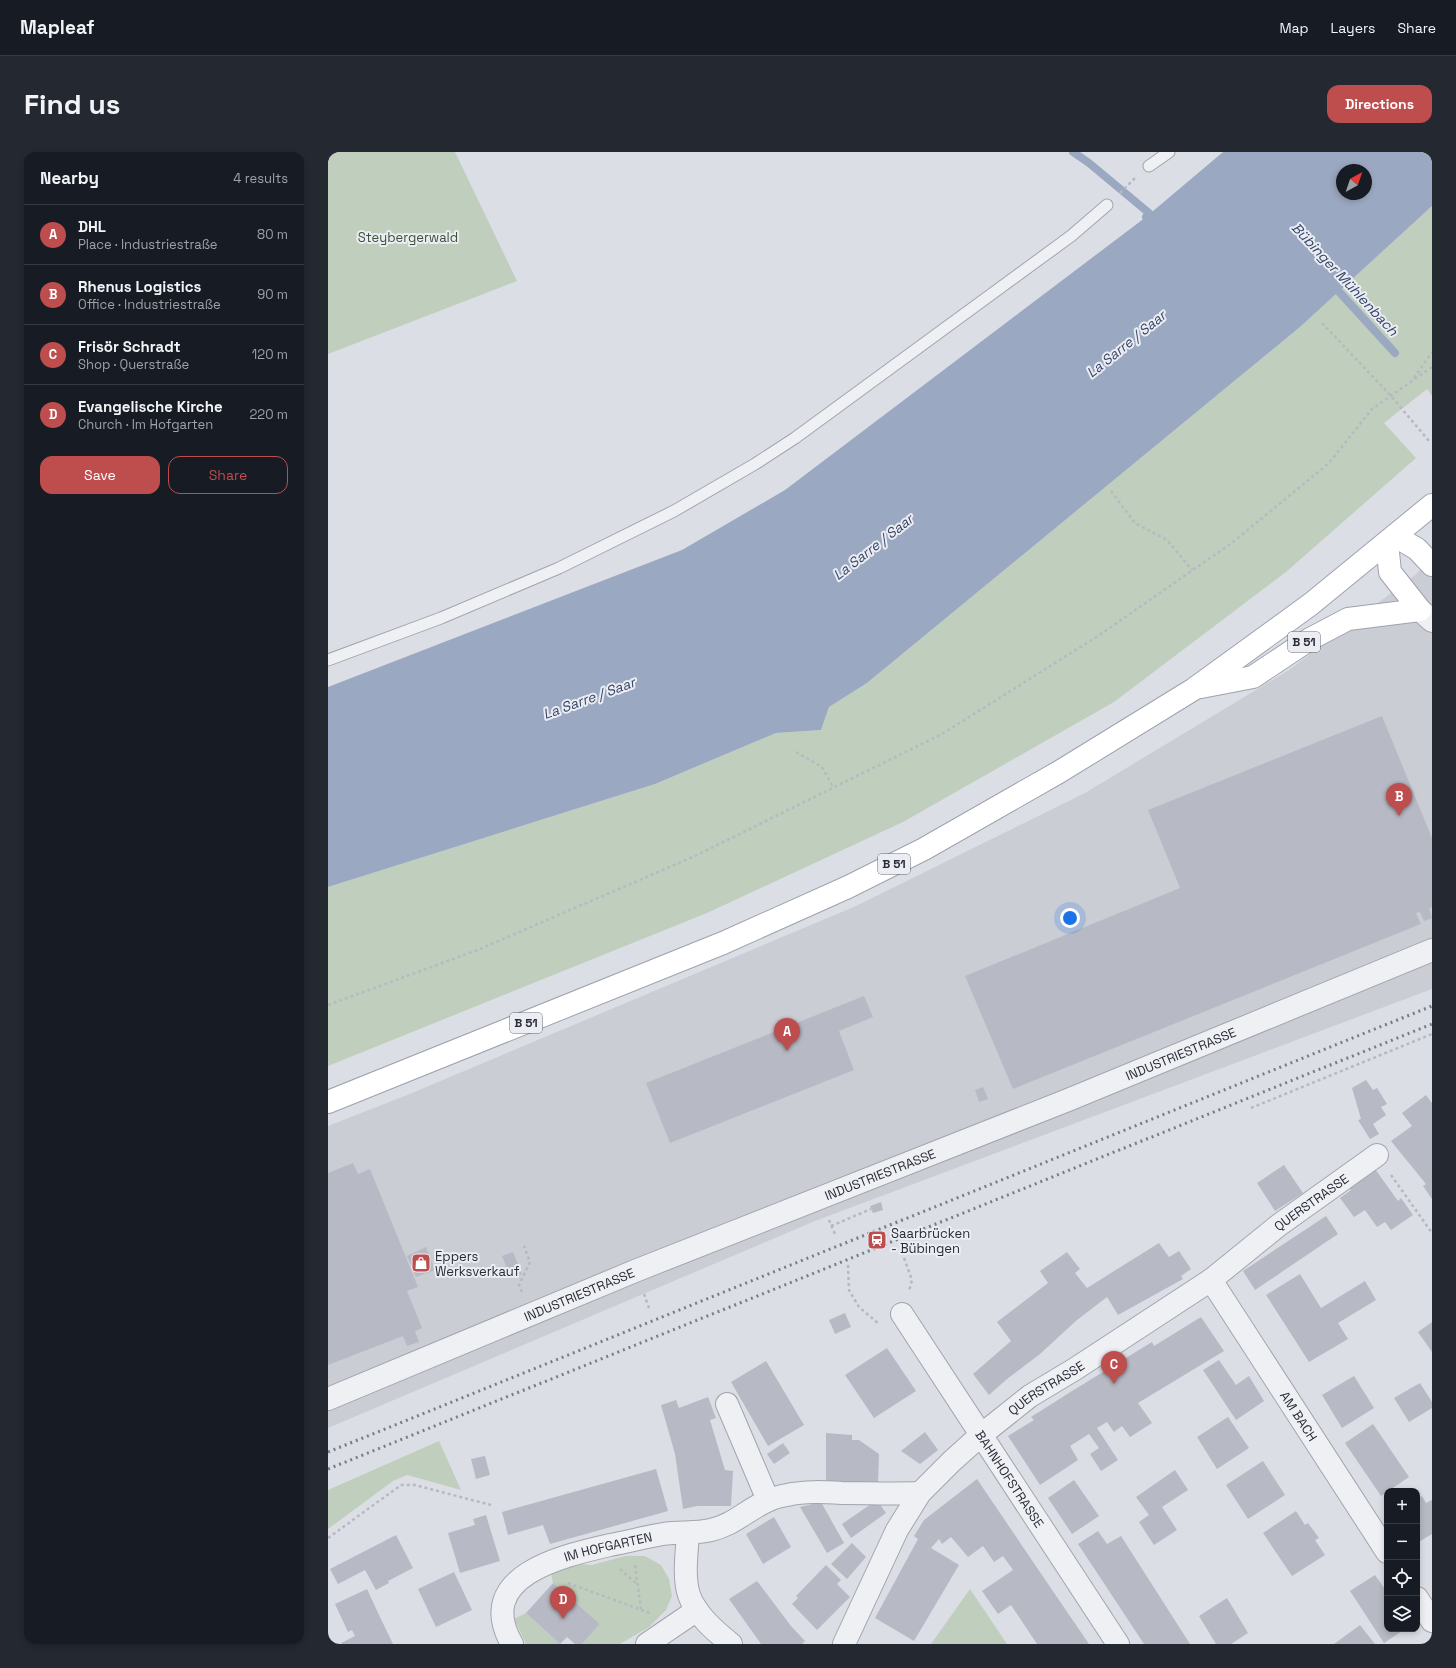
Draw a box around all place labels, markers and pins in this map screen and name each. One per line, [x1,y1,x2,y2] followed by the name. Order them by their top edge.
[1386,783,1412,816] pin: B
[774,1018,800,1051] pin: A
[891,1225,970,1257] place label: Saarbrücken - Bübingen
[866,1229,888,1251] station icon: Saarbrücken - Bübingen
[435,1248,520,1280] place label: Eppers Werksverkauf
[410,1252,432,1274] shop icon: Eppers Werksverkauf
[1101,1351,1127,1384] pin: C
[550,1586,576,1619] pin: D

